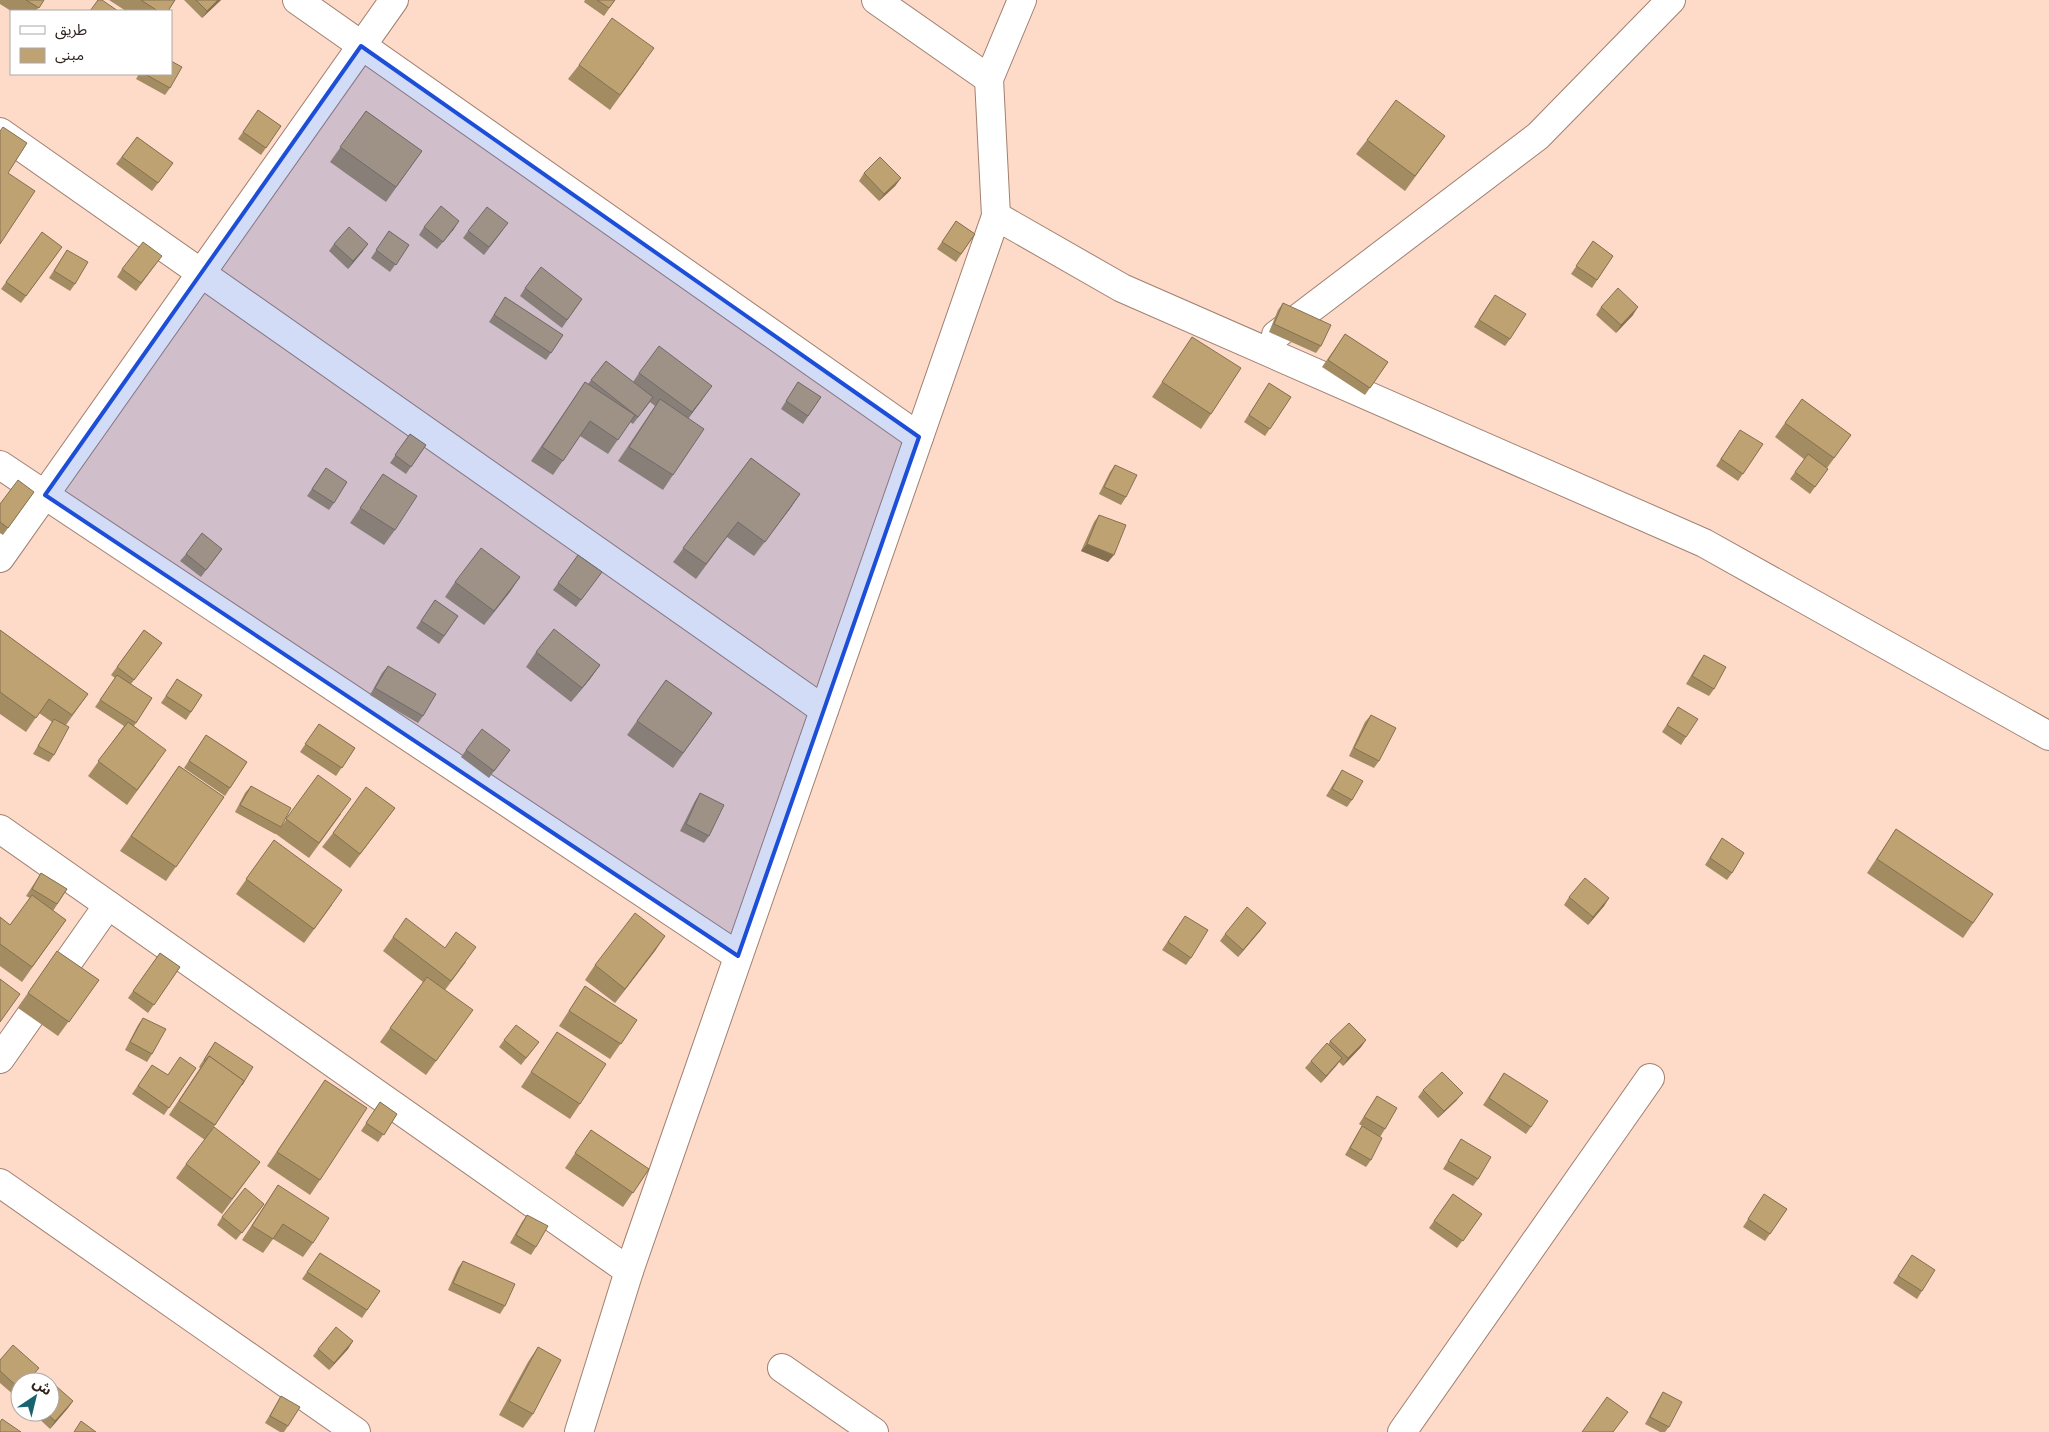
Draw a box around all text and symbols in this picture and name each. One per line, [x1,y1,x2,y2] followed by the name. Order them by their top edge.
[10,10,172,75] legend
[55,21,87,40] text: طريق
[55,46,84,64] text: مبنى
[10,1372,60,1422] north arrow
[30,1374,55,1398] text: ش

